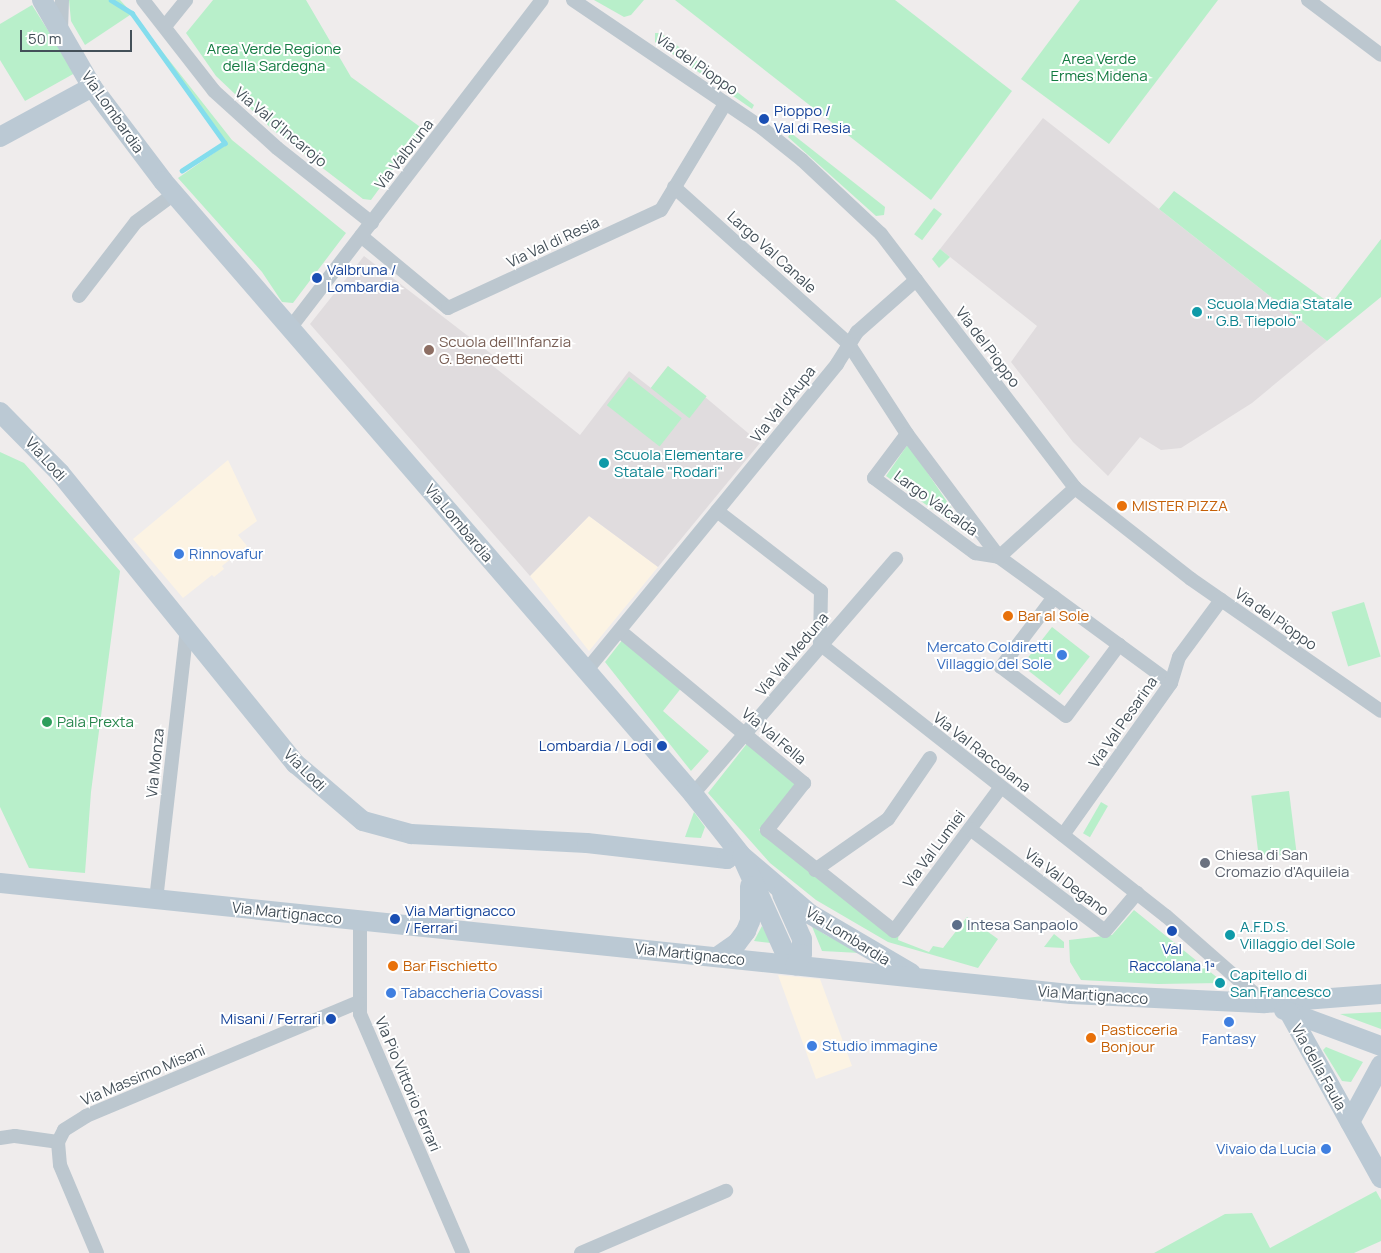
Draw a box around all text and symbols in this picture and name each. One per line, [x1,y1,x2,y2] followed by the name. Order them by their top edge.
[22,20,135,52] scale bar
[28,28,62,49] text: 50 m
[653,29,741,99] street label: Via del Pioppo
[207,39,341,74] park label: Area Verde Regione della Sardegna
[1050,49,1148,84] park label: Area Verde Ermes Midena
[78,68,148,156] street label: Via Lombardia
[231,83,331,171] street label: Via Val d'Incarojo
[774,101,851,136] place label: Pioppo / Val di Resia
[758,113,770,125] marker: Pioppo / Val di Resia
[371,115,437,193] street label: Via Valbruna
[724,207,820,297] street label: Largo Val Canale
[504,213,602,271] street label: Via Val di Resia
[327,260,399,295] place label: Valbruna / Lombardia
[311,272,323,284] marker: Valbruna / Lombardia
[1207,294,1352,329] place label: Scuola Media Statale " G.B. Tiepolo"
[952,303,1024,391] street label: Via del Pioppo
[1191,306,1203,318] marker: Scuola Media Statale " G.B. Tiepolo"
[439,332,571,367] place label: Scuola dell'Infanzia G. Benedetti
[423,344,435,356] marker: Scuola dell'Infanzia G. Benedetti
[747,362,819,446] street label: Via Val d'Aupa
[22,433,70,485] street label: Via Lodi
[614,445,743,480] place label: Scuola Elementare Statale "Rodari"
[598,457,610,469] marker: Scuola Elementare Statale "Rodari"
[891,467,981,539] street label: Largo Valcalda
[421,480,497,566] street label: Via Lombardia
[1132,497,1228,515] place label: MISTER PIZZA
[1116,500,1128,512] marker: MISTER PIZZA
[189,545,263,563] place label: Rinnovafur
[173,548,185,560] marker: Rinnovafur
[1232,584,1320,654] street label: Via del Pioppo
[1018,607,1089,625] place label: Bar al Sole
[752,609,832,699] street label: Via Val Meduna
[1002,610,1014,622] marker: Bar al Sole
[927,637,1052,672] place label: Mercato Coldiretti Villaggio del Sole
[1056,649,1068,661] marker: Mercato Coldiretti Villaggio del Sole
[1085,673,1161,771] street label: Via Val Pesarina
[738,704,810,768] street label: Via Val Fella
[930,708,1034,796] street label: Via Val Raccolana
[57,713,134,731] place label: Pala Prexta
[41,716,53,728] marker: Pala Prexta
[142,727,168,799] street label: Via Monza
[539,737,652,755] place label: Lombardia / Lodi
[656,740,668,752] marker: Lombardia / Lodi
[280,745,330,795] street label: Via Lodi
[899,807,969,891] street label: Via Val Lumiei
[1021,845,1113,919] street label: Via Val Degano
[1215,845,1349,880] place label: Chiesa di San Cromazio d'Aquileia
[1199,857,1211,869] marker: Chiesa di San Cromazio d'Aquileia
[231,898,343,928] street label: Via Martignacco
[405,901,516,936] place label: Via Martignacco / Ferrari
[803,903,893,969] street label: Via Lombardia
[389,913,401,925] marker: Via Martignacco / Ferrari
[967,916,1078,934] place label: Intesa Sanpaolo
[1240,917,1355,952] place label: A.F.D.S. Villaggio del Sole
[951,919,963,931] marker: Intesa Sanpaolo
[1166,925,1178,937] marker: Val Raccolana 1ª
[1224,929,1236,941] marker: A.F.D.S. Villaggio del Sole
[634,939,746,969] street label: Via Martignacco
[1129,939,1215,974] place label: Val Raccolana 1ª
[403,957,497,975] place label: Bar Fischietto
[387,960,399,972] marker: Bar Fischietto
[1230,965,1331,1000] place label: Capitello di San Francesco
[1214,977,1226,989] marker: Capitello di San Francesco
[1037,982,1149,1008] street label: Via Martignacco
[401,984,543,1002] place label: Tabaccheria Covassi
[385,987,397,999] marker: Tabaccheria Covassi
[221,1010,321,1028] place label: Misani / Ferrari
[325,1013,337,1025] marker: Misani / Ferrari
[371,1014,445,1154] street label: Via Pio Vittorio Ferrari
[1223,1016,1235,1028] marker: Fantasy
[1101,1020,1178,1055] place label: Pasticceria Bonjour
[1288,1021,1350,1113] street label: Via della Faula
[1202,1030,1256,1048] place label: Fantasy
[1085,1032,1097,1044] marker: Pasticceria Bonjour
[822,1037,938,1055] place label: Studio immagine
[806,1040,818,1052] marker: Studio immagine
[78,1041,208,1109] street label: Via Massimo Misani
[1216,1140,1316,1158] place label: Vivaio da Lucia
[1320,1143,1332,1155] marker: Vivaio da Lucia

